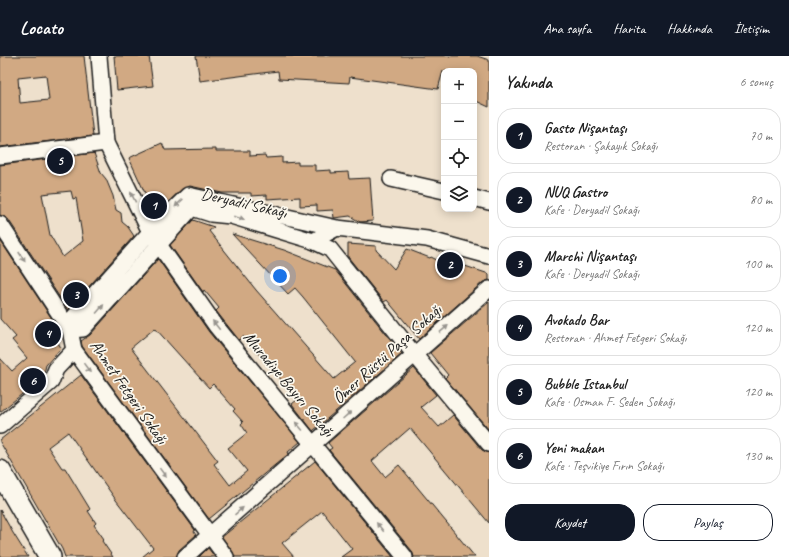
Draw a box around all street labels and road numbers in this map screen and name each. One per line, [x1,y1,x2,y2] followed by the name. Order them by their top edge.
[199,183,290,223] street label: Deryadil Sokağı
[328,299,446,409] street label: Ömer Rüstü Paşa Sokağı
[239,327,340,442] street label: Muradiye Bayırı Sokağı
[85,336,173,449] street label: Ahmet Fetgeri Sokağı

